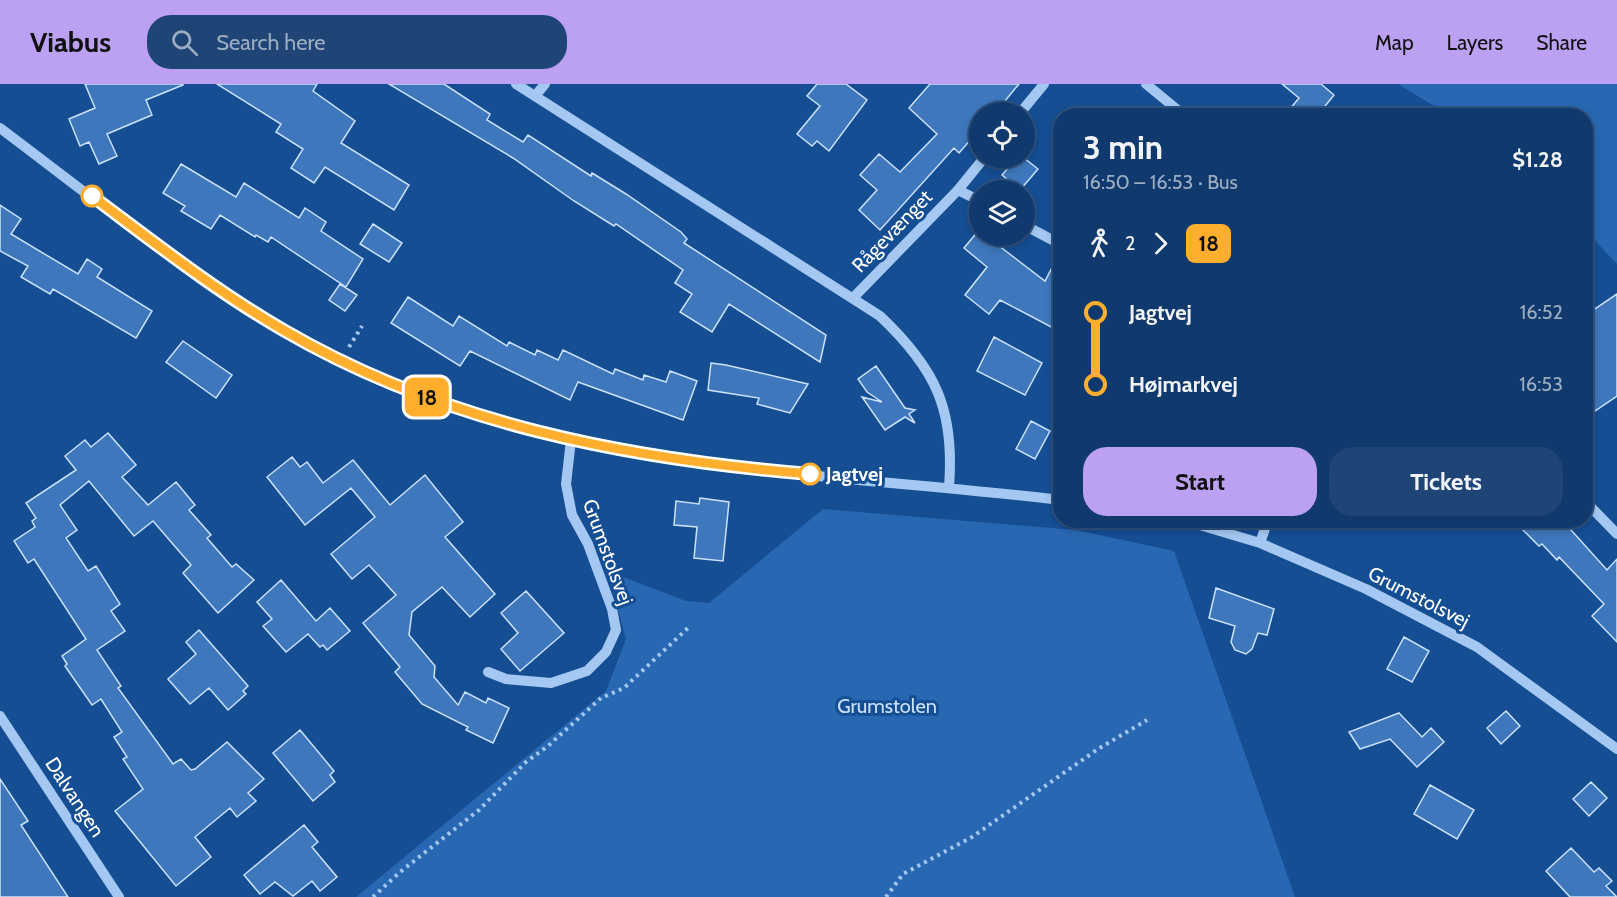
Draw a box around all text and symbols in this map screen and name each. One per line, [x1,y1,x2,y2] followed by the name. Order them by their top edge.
[147,15,567,69] search box
[30,25,111,59] text: Viabus
[168,26,201,59] icon: search
[216,29,325,56] text: Search here
[1375,30,1414,55] text: Map
[1447,30,1503,55] text: Layers
[1536,30,1587,55] text: Share
[969,102,1035,246] map controls
[969,102,1035,168] button: locate
[1083,127,1163,167] text: 3 min
[1512,146,1563,173] text: $1.28
[1083,170,1238,194] text: 16:50 – 16:53 · Bus
[969,180,1035,246] button: layers
[81,185,103,207] unlabelled marker
[847,185,937,277] street label: Rågevænget
[1083,227,1116,260] icon: walk
[1144,227,1177,260] icon: forward
[1125,231,1135,255] text: 2
[1198,231,1219,256] text: 18
[1129,299,1192,326] text: Jagtvej
[1520,300,1563,324] text: 16:52
[1129,371,1238,398] text: Højmarkvej
[1519,372,1563,396] text: 16:53
[400,378,454,416] line badge: 18
[417,385,437,410] text: 18
[1083,447,1317,516] button: Start
[1329,447,1563,516] button: Tickets
[825,462,883,486] place label: Jagtvej
[799,463,821,485] marker: Jagtvej
[578,496,638,608] street label: Grumstolsvej
[1364,561,1474,633] street label: Grumstolsvej
[837,694,937,718] park label: Grumstolen
[40,753,110,841] street label: Dalvangen

